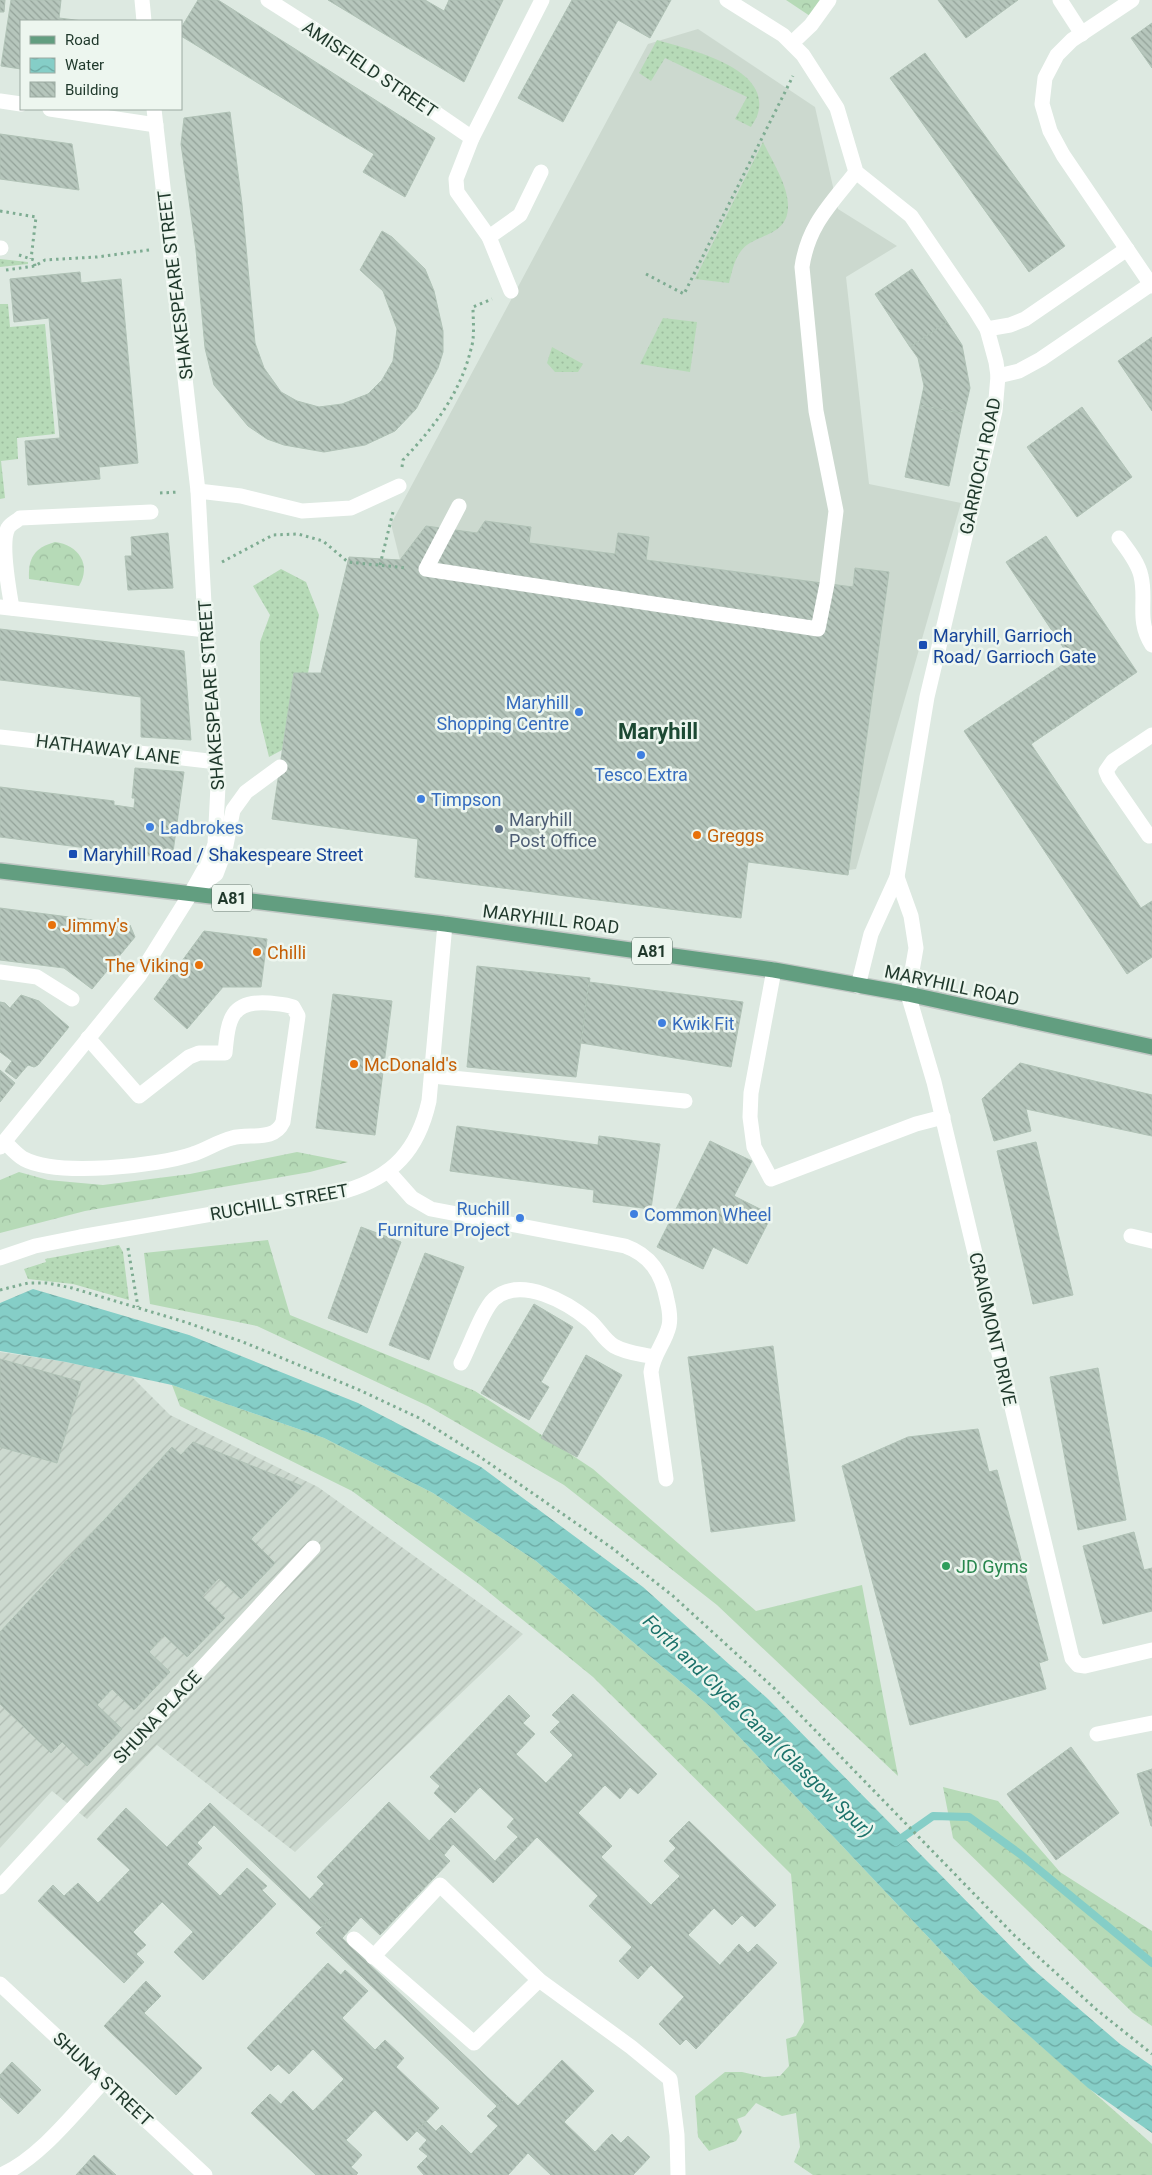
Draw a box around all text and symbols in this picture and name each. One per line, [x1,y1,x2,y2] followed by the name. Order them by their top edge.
[299,16,442,122] street label: AMISFIELD STREET
[20,20,182,110] legend
[65,31,99,49] text: Road
[65,56,104,74] text: Water
[65,81,119,99] text: Building
[153,189,197,381] street label: SHAKESPEARE STREET
[955,396,1005,536] street label: GARRIOCH ROAD
[194,599,228,791] street label: SHAKESPEARE STREET
[933,625,1096,667] place label: Maryhill, Garrioch Road/ Garrioch Gate
[917,639,929,651] marker: Maryhill, Garrioch Road/ Garrioch Gate
[436,692,569,734] place label: Maryhill Shopping Centre
[573,706,585,718] marker: Maryhill Shopping Centre
[618,719,698,744] district label: Maryhill
[35,730,181,768] street label: HATHAWAY LANE
[635,749,647,761] marker: Tesco Extra
[594,764,688,785] place label: Tesco Extra
[431,789,502,810] place label: Timpson
[415,793,427,805] marker: Timpson
[509,809,597,851] place label: Maryhill Post Office
[160,817,244,838] place label: Ladbrokes
[144,821,156,833] marker: Ladbrokes
[493,823,505,835] marker: Maryhill Post Office
[707,825,764,846] place label: Greggs
[691,829,703,841] marker: Greggs
[83,844,364,865] place label: Maryhill Road / Shakespeare Street
[67,848,79,860] marker: Maryhill Road / Shakespeare Street
[212,884,252,911] road number: A81
[481,900,621,938] street label: MARYHILL ROAD
[62,915,128,936] place label: Jimmy's
[46,919,58,931] marker: Jimmy's
[632,938,672,964] road number: A81
[267,942,306,963] place label: Chilli
[251,946,263,958] marker: Chilli
[105,955,189,976] place label: The Viking
[193,959,205,971] marker: The Viking
[883,960,1021,1010] street label: MARYHILL ROAD
[672,1013,735,1034] place label: Kwik Fit
[656,1017,668,1029] marker: Kwik Fit
[364,1054,457,1075] place label: McDonald's
[348,1058,360,1070] marker: McDonald's
[208,1179,350,1224] street label: RUCHILL STREET
[377,1198,510,1240] place label: Ruchill Furniture Project
[644,1204,772,1225] place label: Common Wheel
[628,1208,640,1220] marker: Common Wheel
[514,1212,526,1224] marker: Ruchill Furniture Project
[965,1250,1021,1408] street label: CRAIGMONT DRIVE
[956,1556,1028,1577] place label: JD Gyms
[940,1560,952,1572] marker: JD Gyms
[638,1610,878,1842] water label: Forth and Clyde Canal (Glasgow Spur)
[109,1666,205,1768] street label: SHUNA PLACE
[49,2028,157,2131] street label: SHUNA STREET

